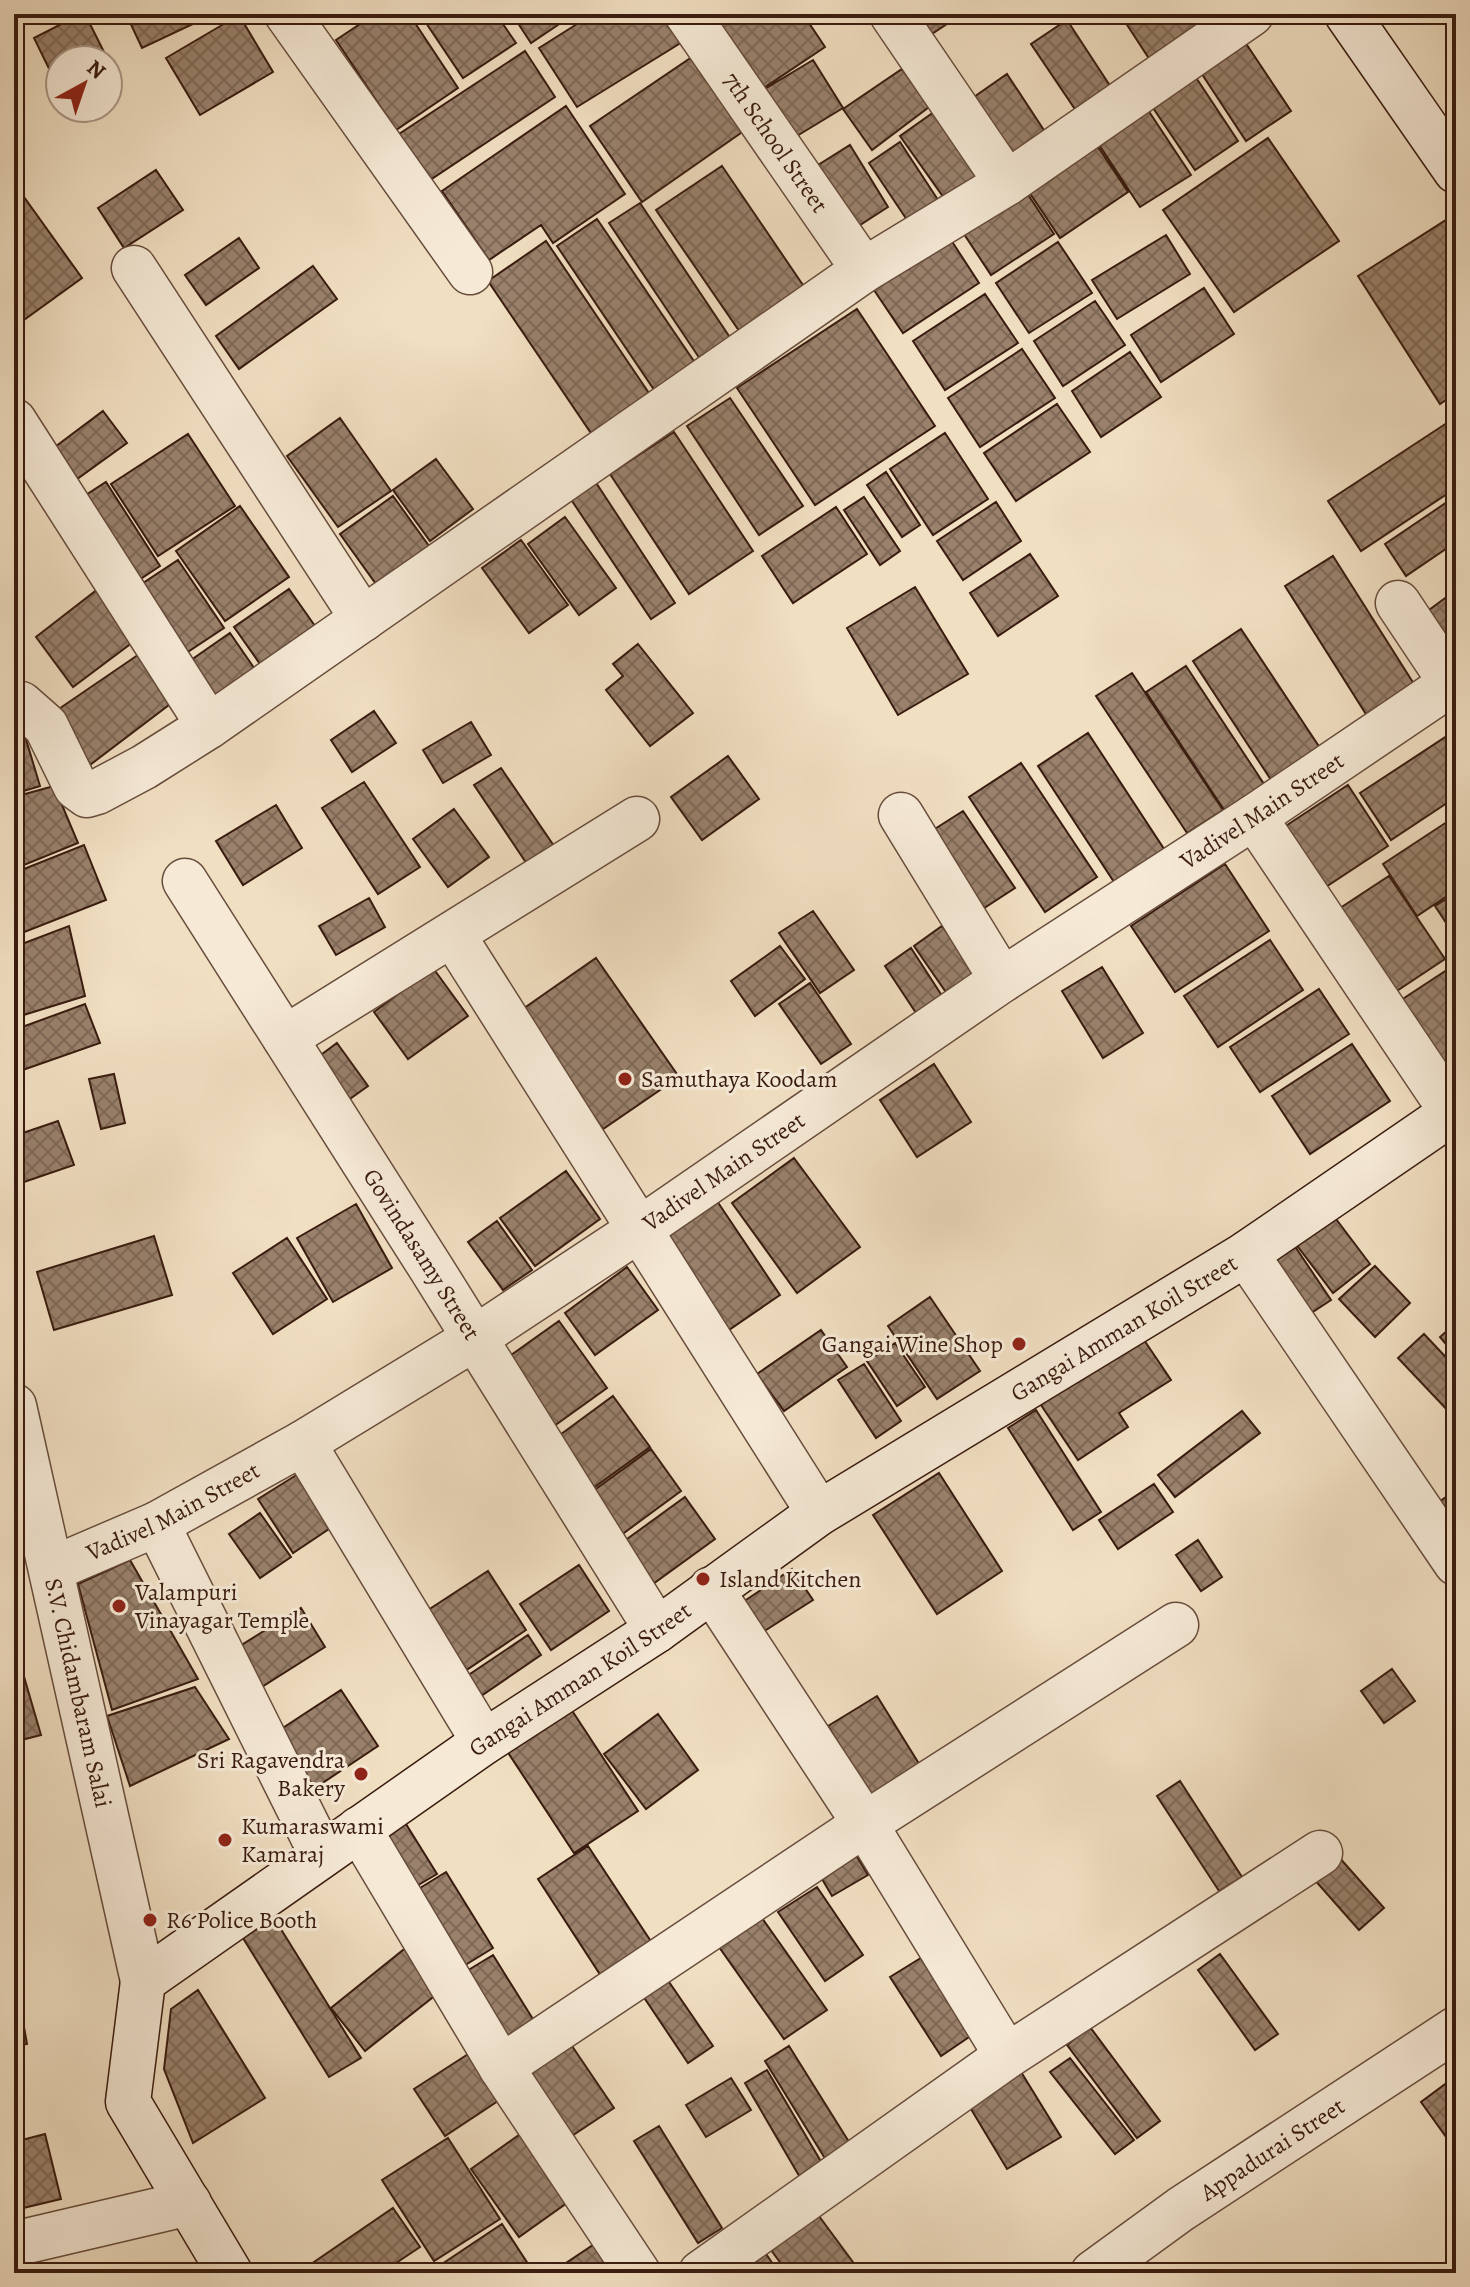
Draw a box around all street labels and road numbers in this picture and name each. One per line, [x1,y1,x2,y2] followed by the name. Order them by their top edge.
[716,66,836,219] street label: 7th School Street
[1173,745,1350,877] street label: Vadivel Main Street
[635,1104,811,1239] street label: Vadivel Main Street
[356,1162,488,1346] street label: Govindasamy Street
[1004,1247,1243,1409] street label: Gangai Amman Koil Street
[80,1454,265,1569] street label: Vadivel Main Street
[37,1575,120,1811] street label: S.V. Chidambaram Salai
[462,1594,698,1764] street label: Gangai Amman Koil Street
[1193,2090,1351,2209] street label: Appadurai Street

